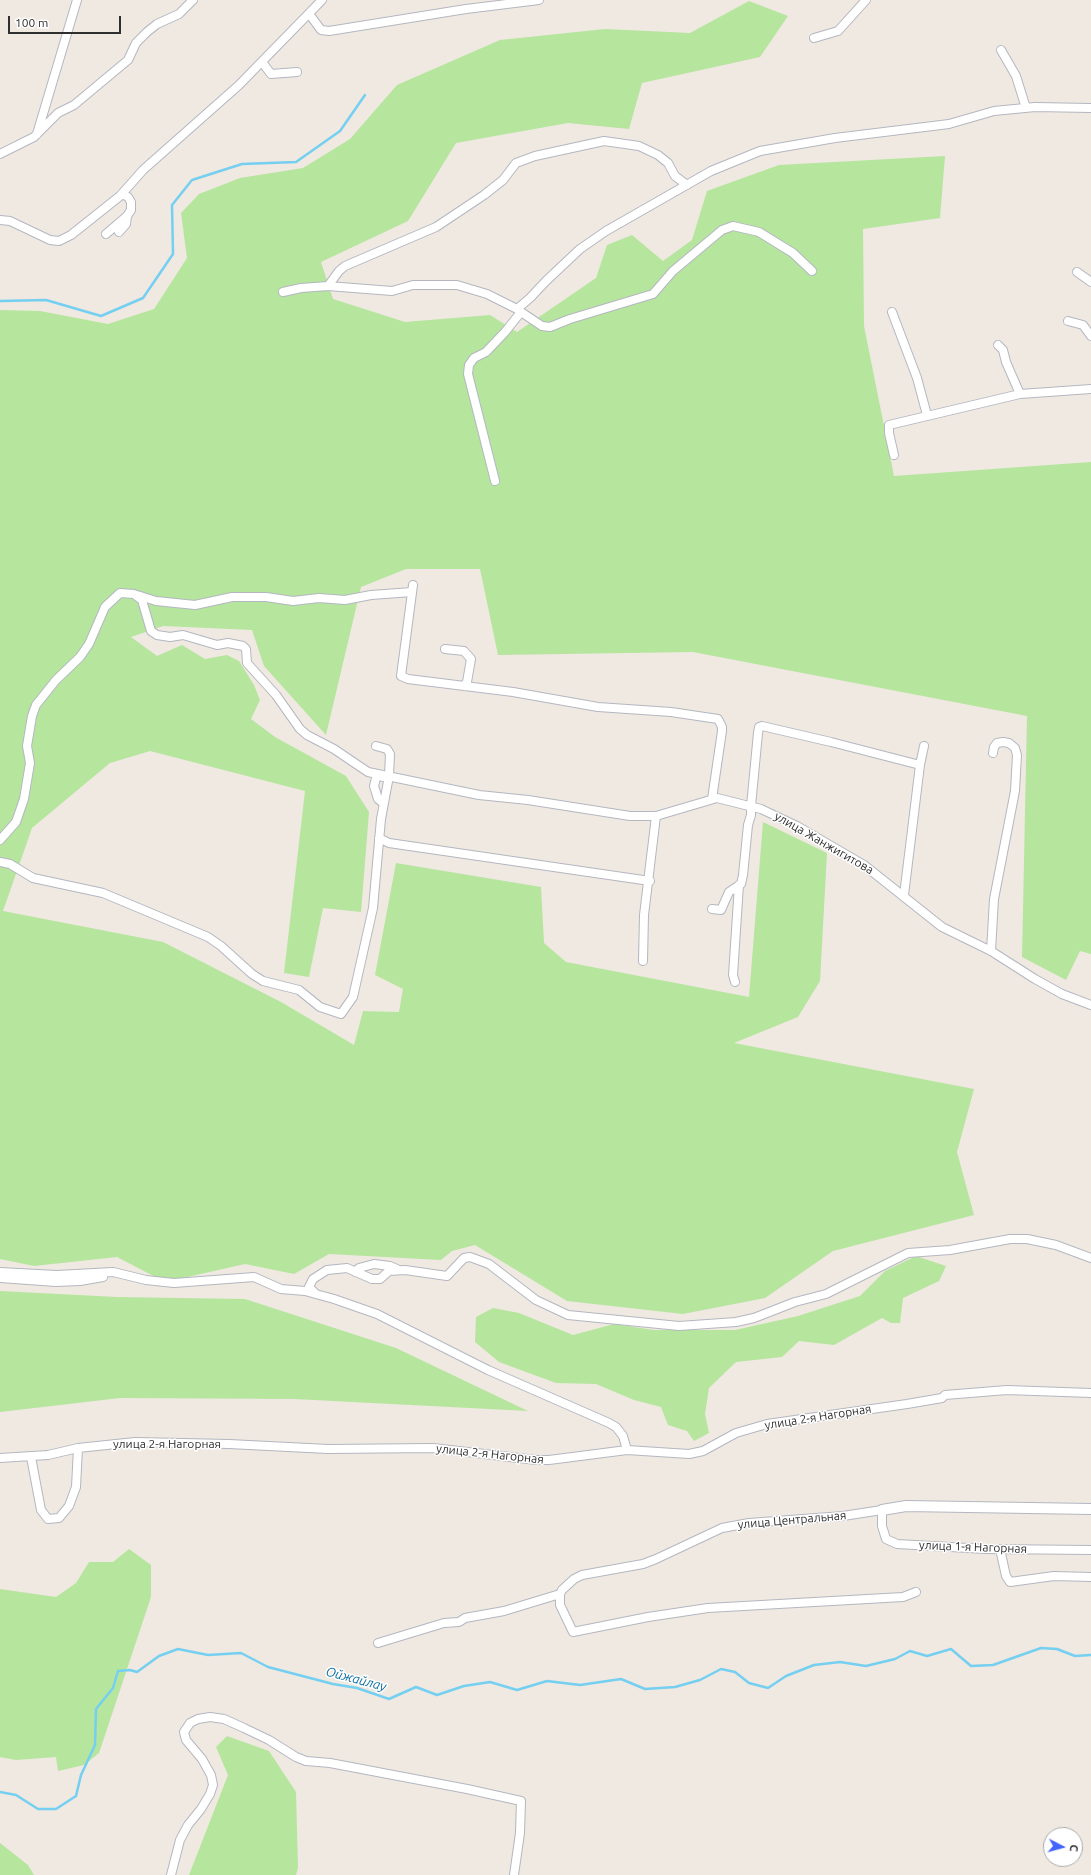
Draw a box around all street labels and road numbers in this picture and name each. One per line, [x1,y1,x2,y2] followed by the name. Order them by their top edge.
[772,809,876,877] street label: улица Жанжигитова
[763,1401,873,1433] street label: улица 2-я Нагорная
[113,1437,221,1451] street label: улица 2-я Нагорная
[436,1441,544,1467] street label: улица 2-я Нагорная
[737,1508,847,1532] street label: улица Центральная
[919,1538,1027,1556] street label: улица 1-я Нагорная

